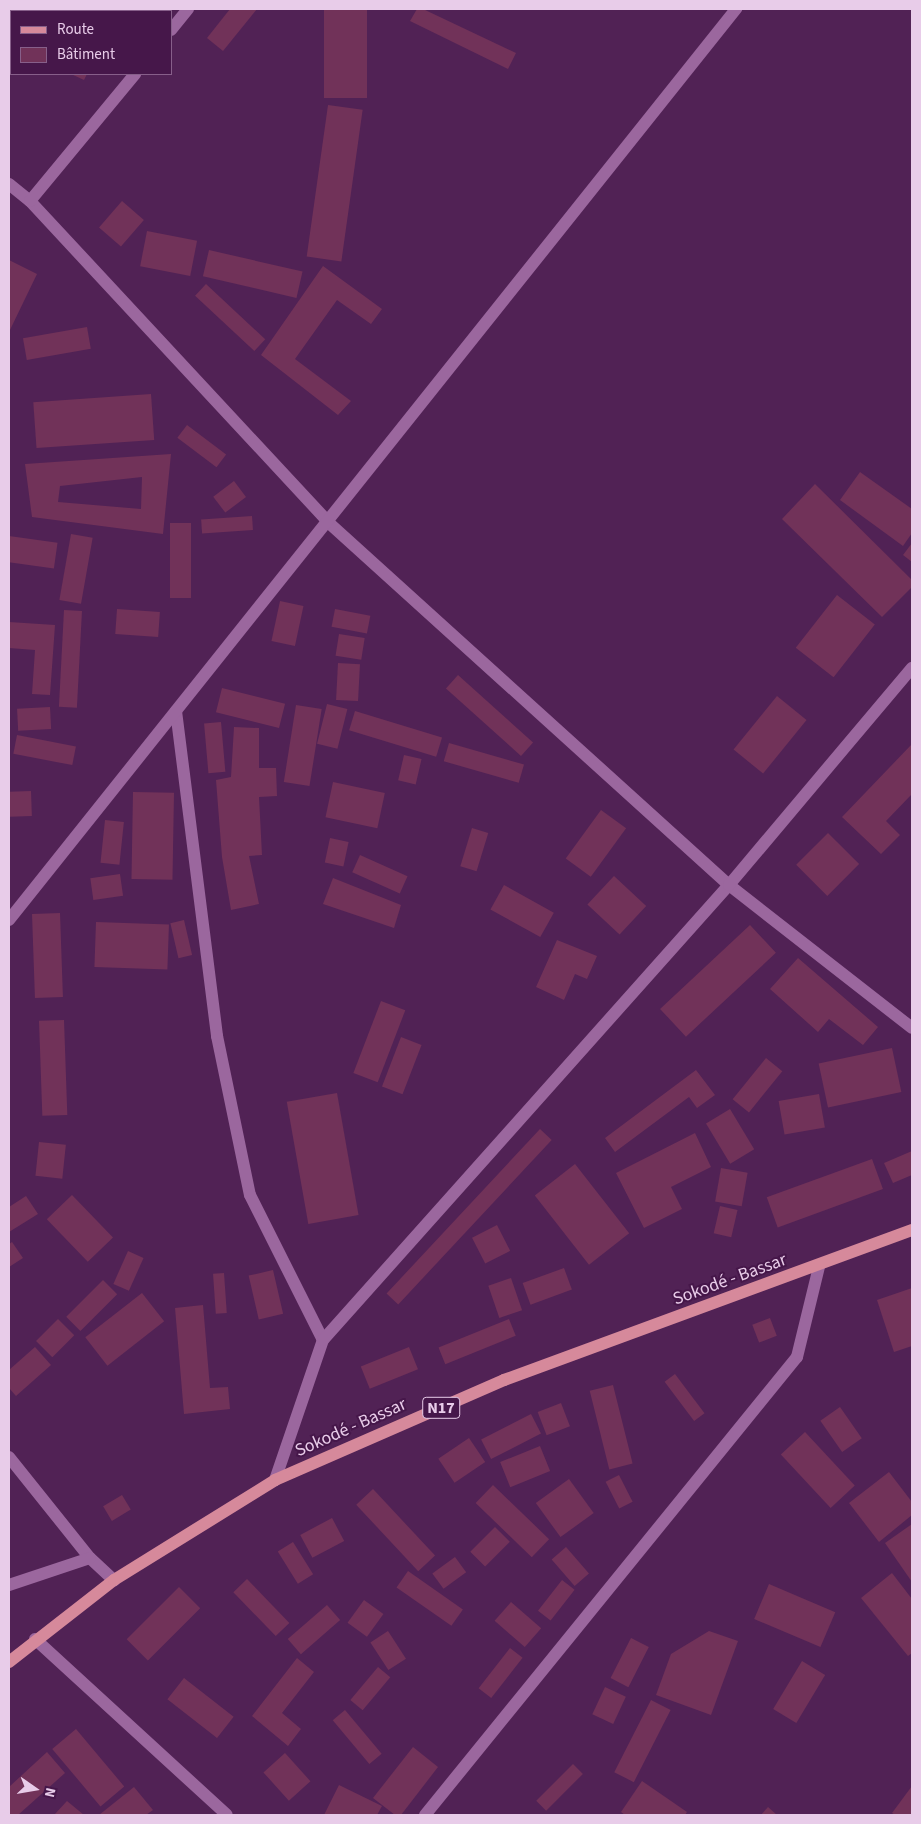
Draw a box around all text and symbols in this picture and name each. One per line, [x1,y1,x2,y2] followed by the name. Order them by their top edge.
[10,10,172,75] legend
[57,19,94,40] text: Route
[57,44,115,65] text: Bâtiment
[670,1249,790,1311] street label: Sokodé - Bassar
[292,1394,410,1462] street label: Sokodé - Bassar
[421,1395,461,1422] road number: N17
[10,1764,60,1814] north arrow
[39,1786,60,1799] text: N

